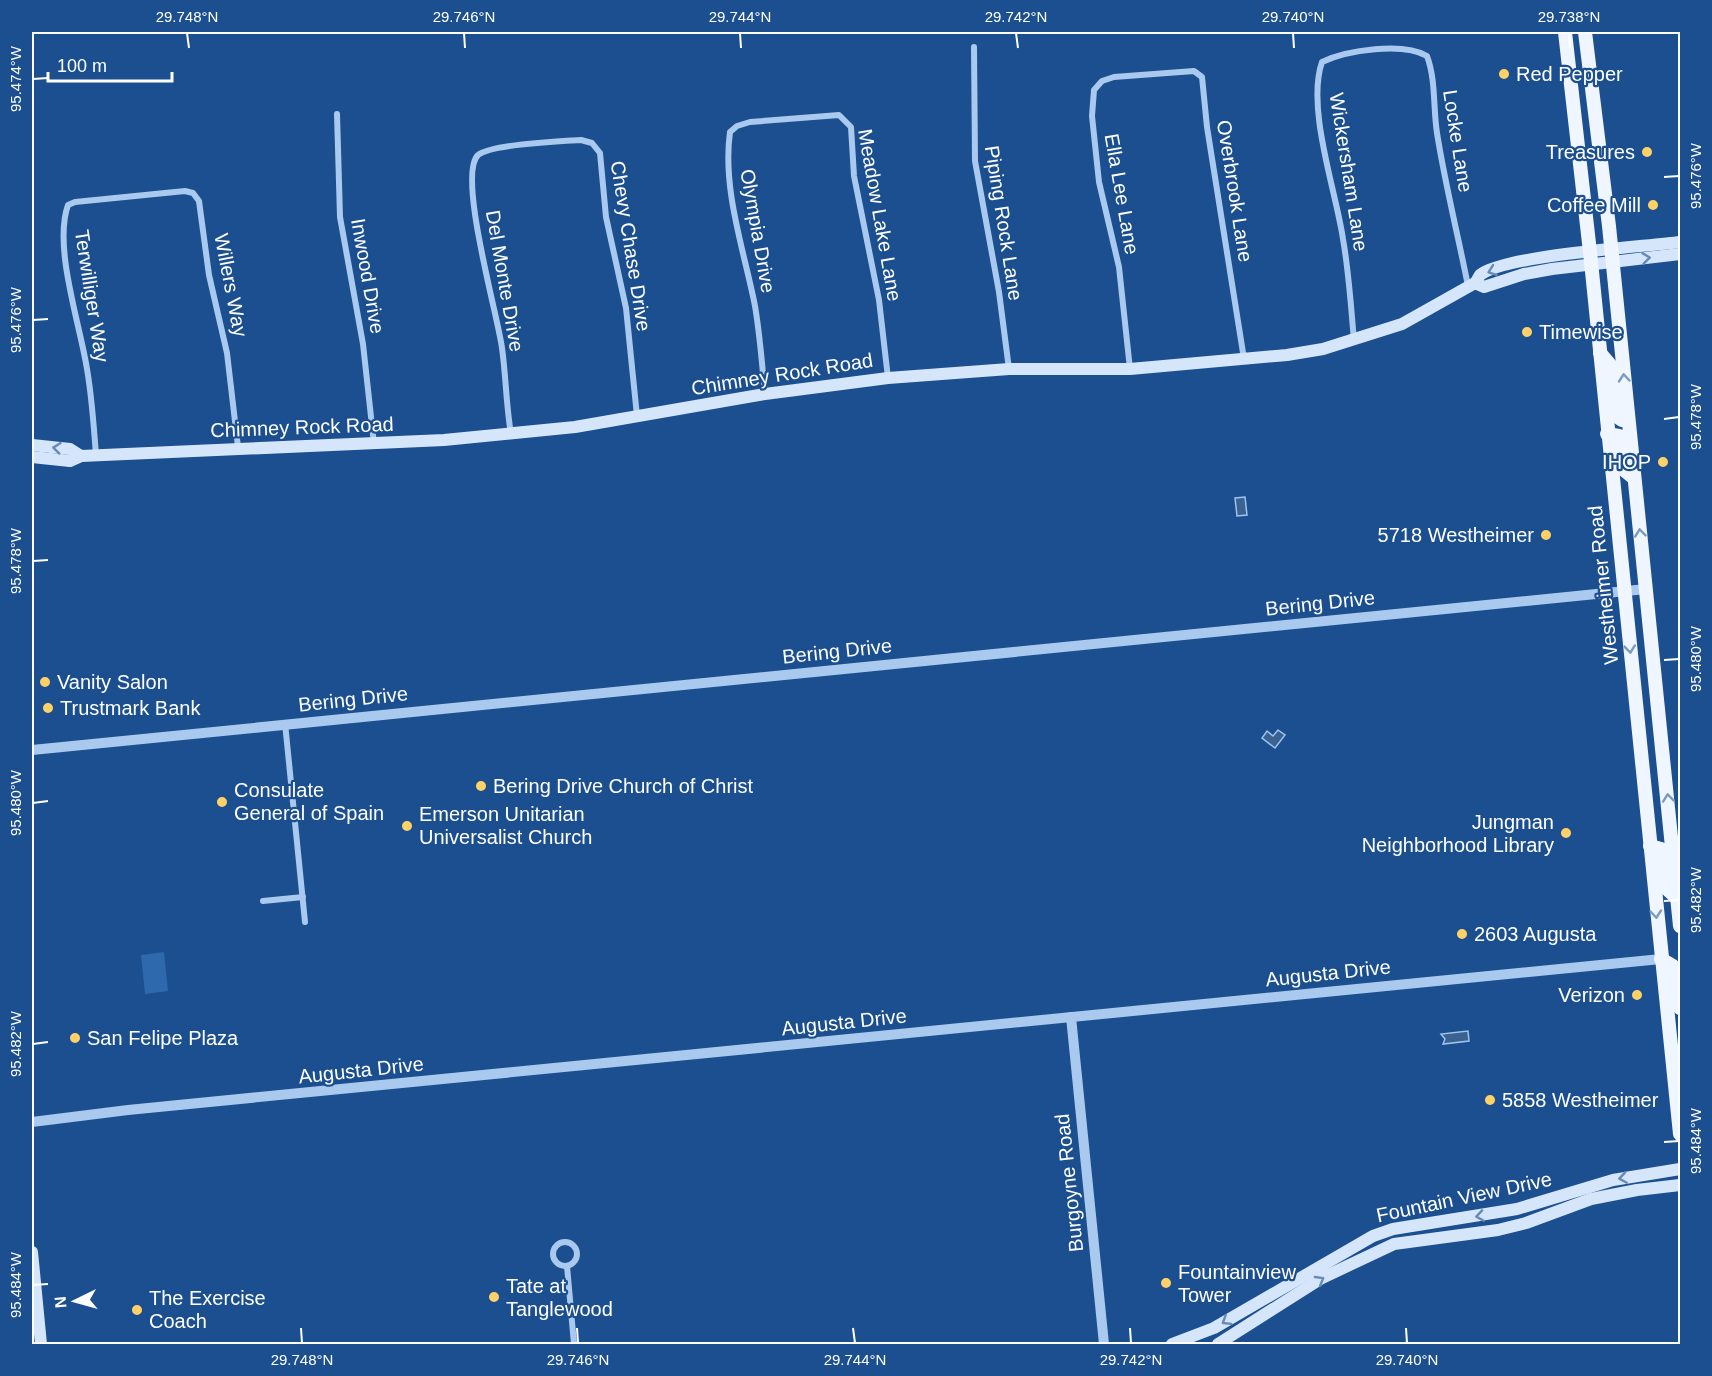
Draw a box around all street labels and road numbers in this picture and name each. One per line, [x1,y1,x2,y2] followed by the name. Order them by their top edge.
[1439,88,1477,194] street label: Locke Lane
[1326,91,1372,253] street label: Wickersham Lane
[1213,118,1257,264] street label: Overbrook Lane
[854,127,906,303] street label: Meadow Lake Lane
[1101,132,1143,256] street label: Ella Lee Lane
[981,144,1027,302] street label: Piping Rock Lane
[607,159,655,333] street label: Chevy Chase Drive
[736,167,780,295] street label: Olympia Drive
[482,208,528,354] street label: Del Monte Drive
[347,217,389,335] street label: Inwood Drive
[71,228,113,364] street label: Terwilliger Way
[210,231,252,339] street label: Willers Way
[690,349,874,399] street label: Chimney Rock Road
[210,413,394,441] street label: Chimney Rock Road
[1584,504,1622,666] street label: Westheimer Road
[1264,586,1376,620] street label: Bering Drive
[781,634,893,668] street label: Bering Drive
[297,682,409,716] street label: Bering Drive
[1264,955,1392,991] street label: Augusta Drive
[780,1004,908,1040] street label: Augusta Drive
[297,1052,425,1088] street label: Augusta Drive
[1051,1113,1087,1253] street label: Burgoyne Road
[1374,1168,1554,1226] street label: Fountain View Drive

